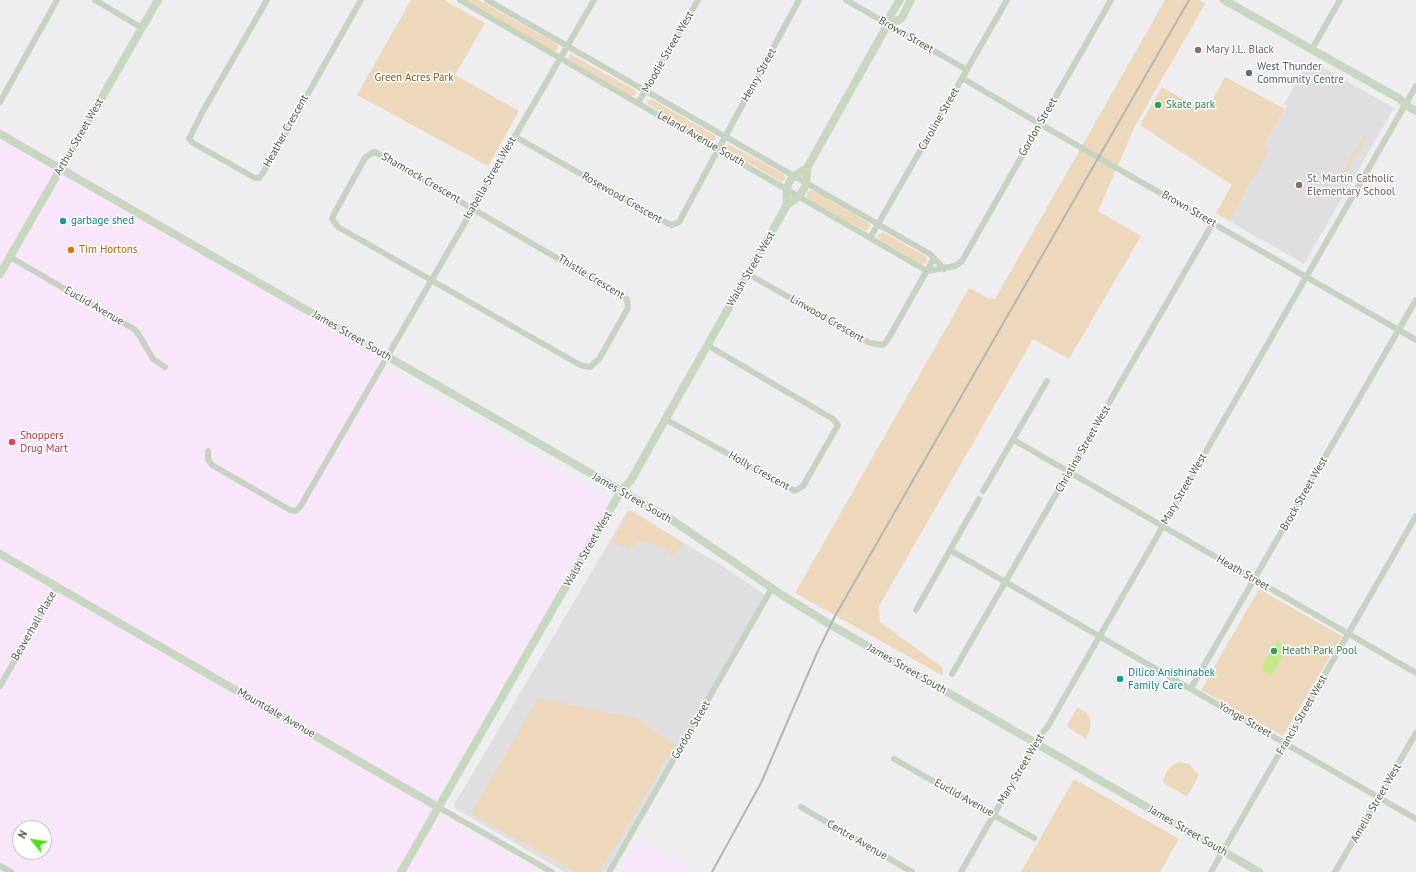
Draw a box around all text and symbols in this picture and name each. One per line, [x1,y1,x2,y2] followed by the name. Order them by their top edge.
[639,9,697,95] street label: Moodie Street West
[876,14,936,56] street label: Brown Street
[1206,43,1274,57] place label: Mary J.L. Black
[1193,45,1203,55] marker: Mary J.L. Black
[739,46,779,104] street label: Henry Street
[1257,60,1344,86] place label: West Thunder Community Centre
[1244,68,1254,78] marker: West Thunder Community Centre
[375,71,453,85] park label: Green Acres Park
[916,85,962,153] street label: Caroline Street
[261,93,311,169] street label: Heather Crescent
[1016,95,1060,159] street label: Gordon Street
[52,96,106,178] street label: Arthur Street West
[1166,98,1215,112] place label: Skate park
[1153,100,1163,110] marker: Skate park
[655,109,747,169] street label: Leland Avenue South
[461,134,519,222] street label: Isabella Street West
[379,150,463,206] street label: Shamrock Crescent
[579,170,665,226] street label: Rosewood Crescent
[1307,172,1395,198] place label: St. Martin Catholic Elementary School
[1294,180,1304,190] marker: St. Martin Catholic Elementary School
[1159,188,1219,230] street label: Brown Street
[71,214,134,228] place label: garbage shed
[58,216,68,226] marker: garbage shed
[724,229,778,309] street label: Walsh Street West
[79,243,137,257] place label: Tim Hortons
[66,245,76,255] marker: Tim Hortons
[555,252,627,302] street label: Thistle Crescent
[62,284,126,328] street label: Euclid Avenue
[788,292,866,346] street label: Linwood Crescent
[310,308,394,364] street label: James Street South
[1053,403,1113,495] street label: Christina Street West
[20,429,68,455] place label: Shoppers Drug Mart
[7,437,17,447] marker: Shoppers Drug Mart
[726,449,792,493] street label: Holly Crescent
[1158,451,1210,527] street label: Mary Street West
[1278,455,1330,533] street label: Brock Street West
[590,470,674,526] street label: James Street South
[561,509,615,589] street label: Walsh Street West
[1214,552,1272,594] street label: Heath Street
[9,589,59,663] street label: Beaverhall Place
[865,641,949,697] street label: James Street South
[1282,644,1357,658] place label: Heath Park Pool
[1269,646,1279,656] marker: Heath Park Pool
[1128,666,1215,692] place label: Dilico Anishinabek Family Care
[1274,673,1330,757] street label: Francis Street West
[1115,674,1125,684] marker: Dilico Anishinabek Family Care
[235,685,317,741] street label: Mountdale Avenue
[669,698,713,762] street label: Gordon Street
[1216,699,1274,741] street label: Yonge Street
[995,731,1047,807] street label: Mary Street West
[1348,761,1404,845] street label: Amelia Street West
[932,776,996,820] street label: Euclid Avenue
[1146,803,1230,859] street label: James Street South
[824,817,890,863] street label: Centre Avenue
[12,820,52,860] north arrow
[15,828,30,841] text: N

